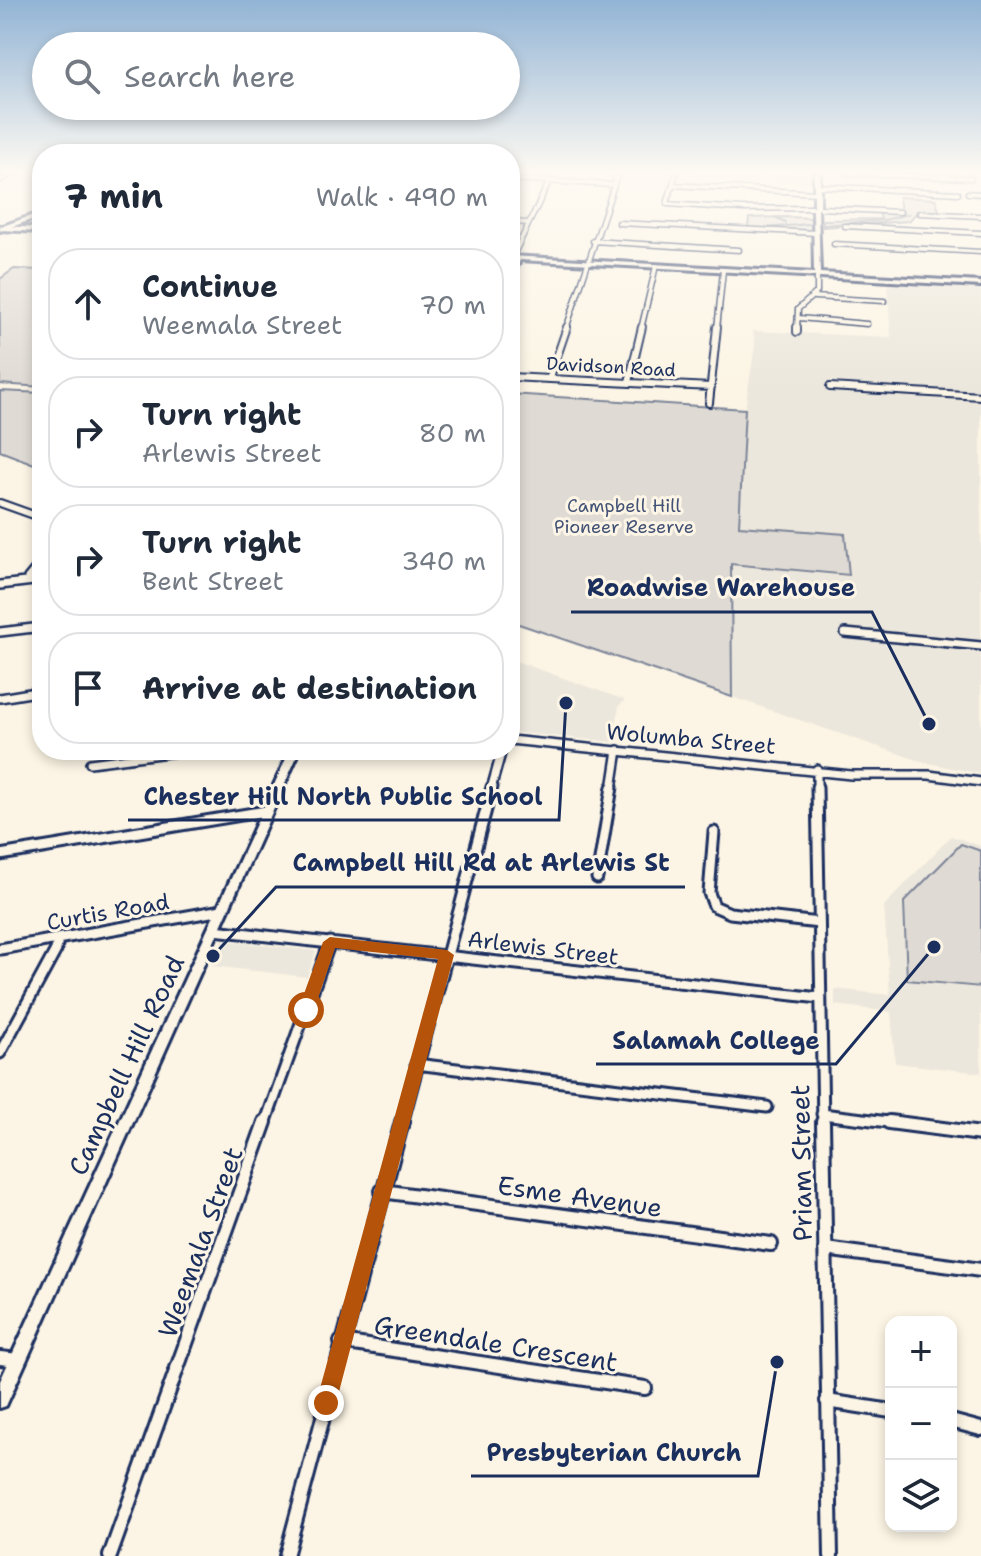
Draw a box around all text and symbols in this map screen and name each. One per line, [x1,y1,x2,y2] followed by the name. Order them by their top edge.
[32,32,520,120] search box
[60,54,104,98] icon: search
[124,56,295,97] text: Search here
[64,173,163,219] text: 7 min
[316,179,488,214] text: Walk · 490 m
[142,266,278,307] text: Continue
[66,282,110,326] icon: ahead
[419,287,486,322] text: 70 m
[142,307,342,342] text: Weemala Street
[546,352,676,382] street label: Davidson Road
[142,394,301,435] text: Turn right
[66,410,110,454] icon: right
[419,415,486,450] text: 80 m
[142,435,322,470] text: Arlewis Street
[554,494,694,539] park label: Campbell Hill Pioneer Reserve
[142,522,301,563] text: Turn right
[66,538,110,582] icon: right
[401,543,486,578] text: 340 m
[142,563,284,598] text: Bent Street
[571,564,872,612] callout: Roadwise Warehouse
[587,572,855,604] text: Roadwise Warehouse
[66,666,110,710] icon: arrive
[142,668,477,709] text: Arrive at destination
[605,717,777,761] street label: Wolumba Street
[128,772,559,820] callout: Chester Hill North Public School
[143,781,543,813] text: Chester Hill North Public School
[276,839,685,887] callout: Campbell Hill Rd at Arlewis St
[292,847,670,879] text: Campbell Hill Rd at Arlewis St
[45,887,171,937] street label: Curtis Road
[466,924,620,972] street label: Arlewis Street
[60,949,192,1181] street label: Campbell Hill Road
[288,992,324,1028] route start
[596,1016,836,1064] callout: Salamah College
[612,1025,820,1057] text: Salamah College
[782,1084,820,1242] street label: Priam Street
[149,1142,251,1342] street label: Weemala Street
[495,1167,665,1225] street label: Esme Avenue
[372,1306,620,1380] street label: Greendale Crescent
[885,1316,957,1532] map controls
[885,1316,957,1388] button: +
[308,1385,344,1421] route end
[885,1388,957,1460] button: −
[471,1428,758,1476] callout: Presbyterian Church
[487,1437,741,1469] text: Presbyterian Church
[885,1460,957,1532] button: layers

